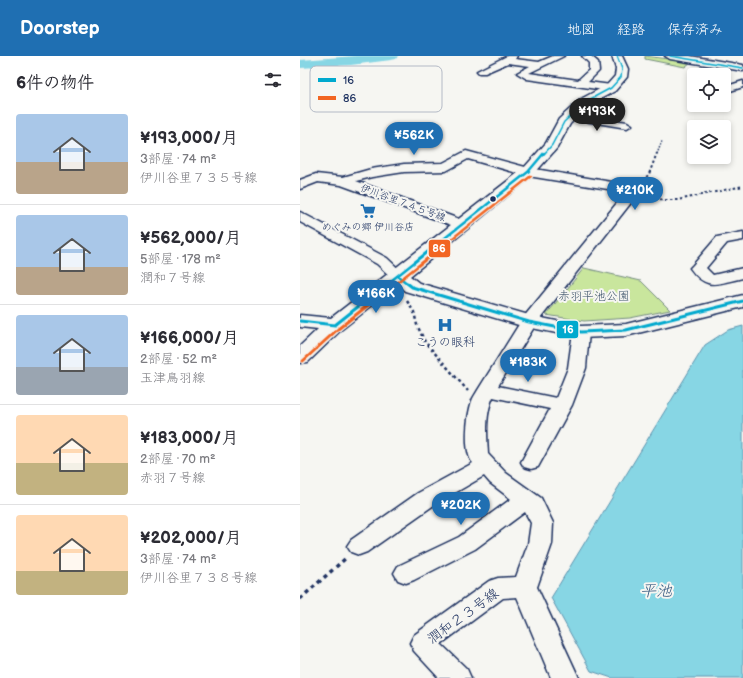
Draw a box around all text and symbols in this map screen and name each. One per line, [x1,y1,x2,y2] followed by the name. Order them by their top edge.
[20,17,100,40] text: Doorstep
[567,21,595,38] text: 地図
[617,21,645,38] text: 経路
[667,21,723,38] text: 保存済み
[310,66,442,112] legend
[687,68,731,164] map controls
[687,68,731,112] button: locate
[262,69,284,91] icon: filters
[16,73,94,93] text: 6件の物件
[343,74,354,87] text: 16
[343,92,356,105] text: 86
[569,98,625,132] pin: ¥193K
[578,103,616,119] text: ¥193K
[687,120,731,164] button: layers
[386,122,442,156] pin: ¥562K
[394,127,434,143] text: ¥562K
[140,128,238,148] text: ¥193,000/月
[48,130,96,178] icon: home
[140,151,216,167] text: 3部屋 · 74 m²
[140,170,257,186] text: 伊川谷里７３５号線
[607,177,663,211] pin: ¥210K
[359,182,447,224] street label: 伊川谷里７４５号線
[616,182,654,198] text: ¥210K
[488,194,498,204] unlabelled marker
[359,202,377,220] supermarket icon: めぐみの郷 伊川谷店
[322,221,414,233] place label: めぐみの郷 伊川谷店
[140,228,241,248] text: ¥562,000/月
[48,231,96,279] icon: home
[428,239,451,258] line badge: 86
[432,242,446,255] text: 86
[140,251,221,267] text: 5部屋 · 178 m²
[140,270,205,286] text: 潤和７号線
[348,280,404,314] pin: ¥166K
[357,285,395,301] text: ¥166K
[558,289,630,304] park label: 赤羽平池公園
[436,316,454,334] hospital icon: こうの眼科
[556,320,579,339] line badge: 16
[562,323,574,336] text: 16
[140,328,239,348] text: ¥166,000/月
[48,331,96,379] icon: home
[415,335,475,350] place label: こうの眼科
[500,349,556,383] pin: ¥183K
[140,351,217,367] text: 2部屋 · 52 m²
[509,354,547,370] text: ¥183K
[140,370,205,386] text: 玉津鳥羽線
[140,428,238,448] text: ¥183,000/月
[48,431,96,479] icon: home
[140,451,216,467] text: 2部屋 · 70 m²
[140,470,205,486] text: 赤羽７号線
[433,492,489,526] pin: ¥202K
[441,497,481,513] text: ¥202K
[140,528,242,548] text: ¥202,000/月
[48,531,96,579] icon: home
[140,551,216,567] text: 3部屋 · 74 m²
[140,570,257,586] text: 伊川谷里７３８号線
[640,582,673,601] water label: 平池
[424,584,502,648] street label: 潤和２３号線

